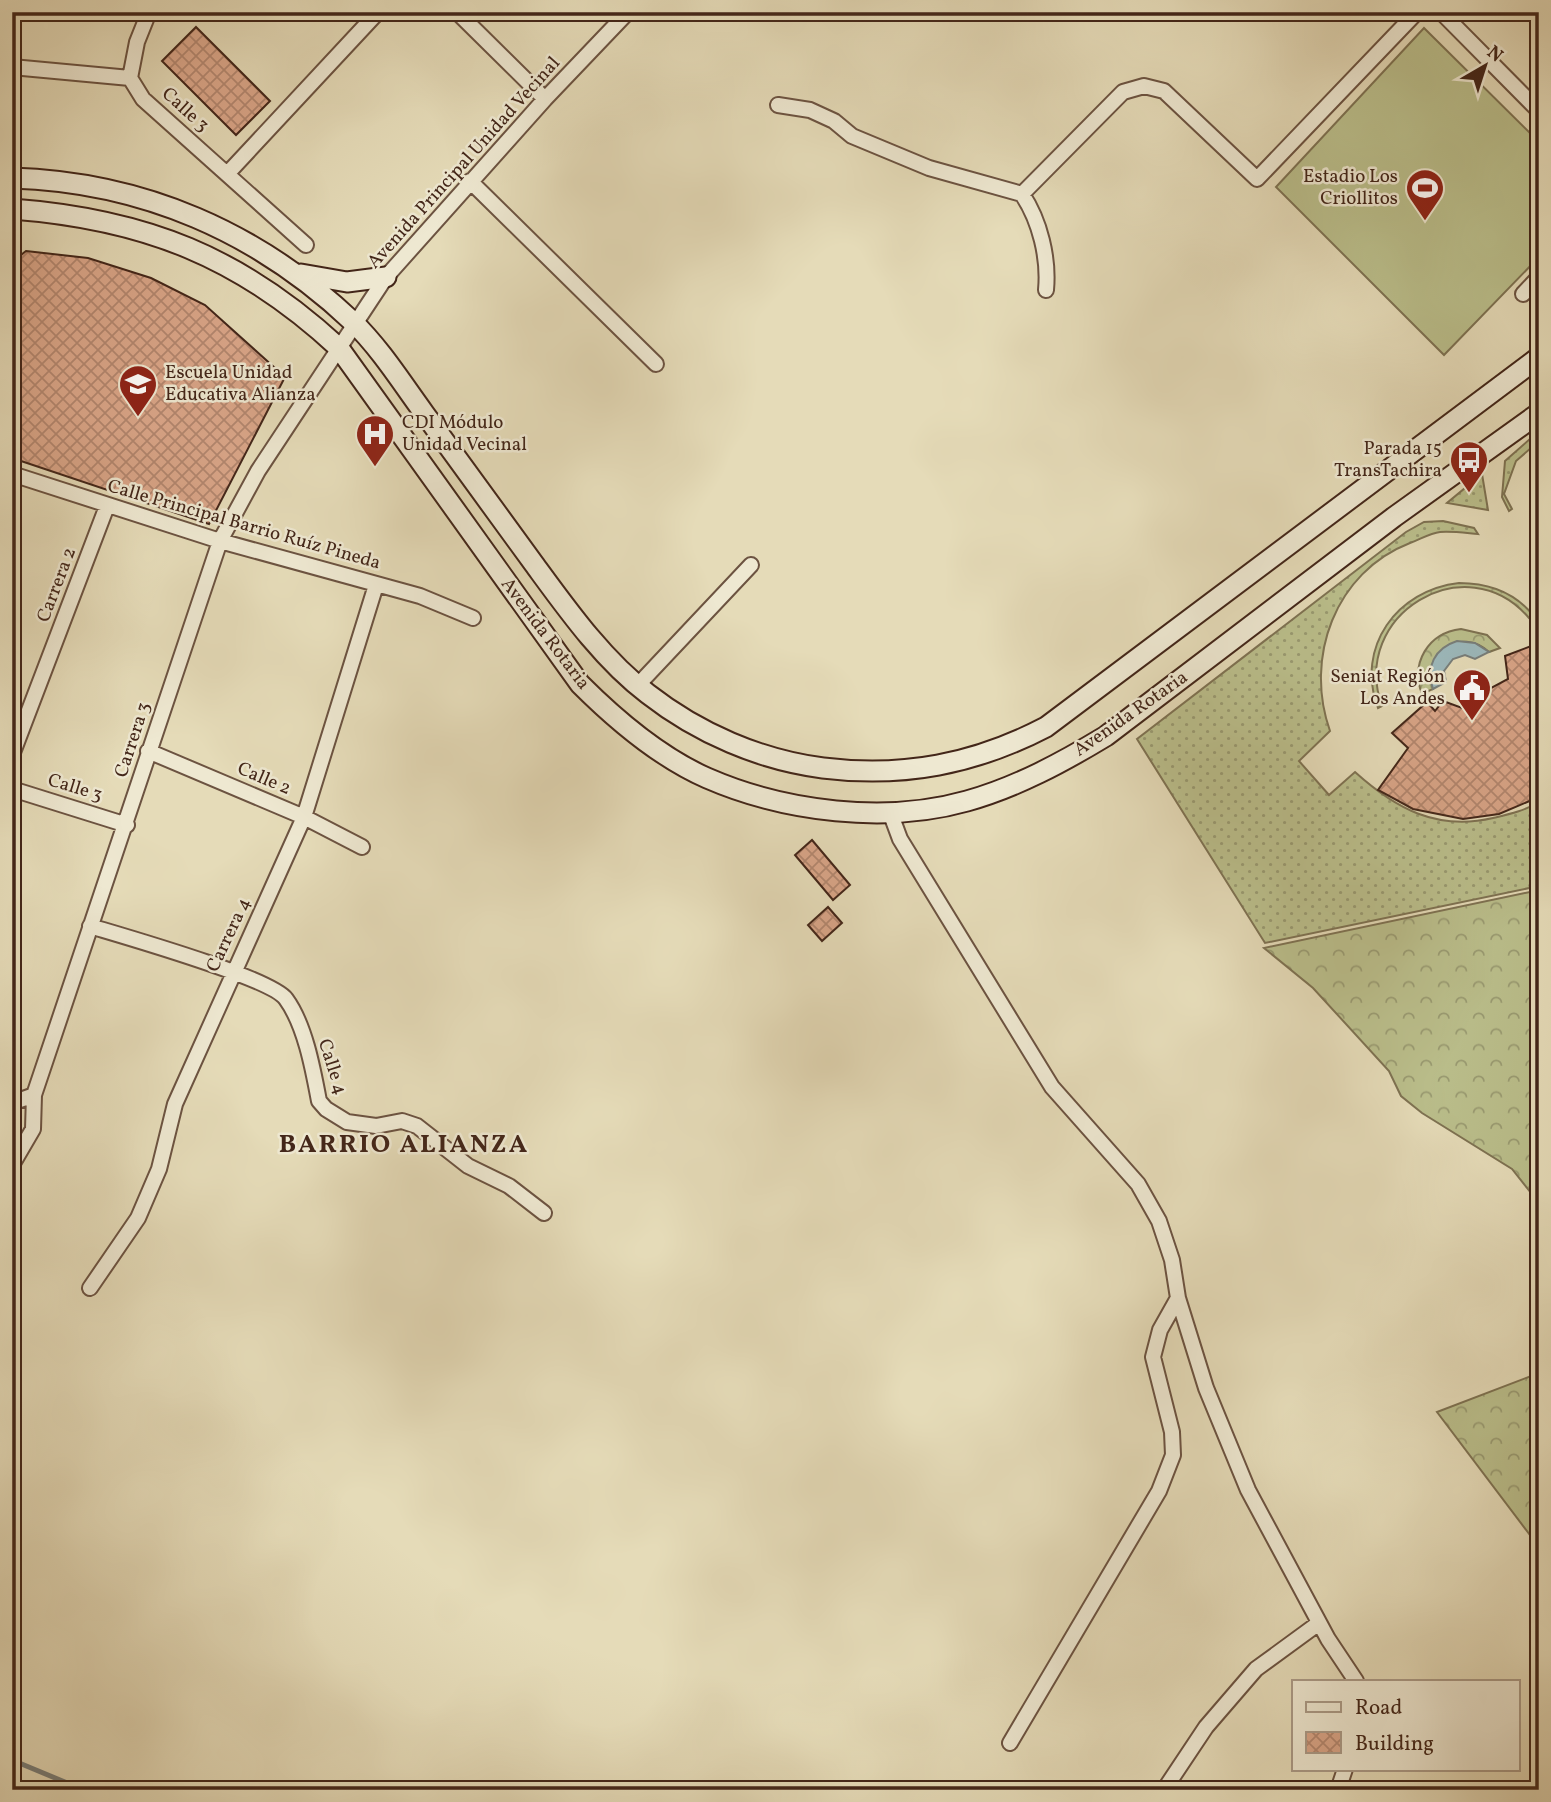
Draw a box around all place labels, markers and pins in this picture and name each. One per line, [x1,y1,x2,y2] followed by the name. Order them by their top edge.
[1303,164,1398,212] place label: Estadio Los Criollitos
[1404,167,1446,222] sports icon: Estadio Los Criollitos
[165,360,316,408] place label: Escuela Unidad Educativa Alianza
[117,363,159,418] school or university icon: Escuela Unidad Educativa Alianza
[402,410,527,458] place label: CDI Módulo Unidad Vecinal
[354,413,396,468] hospital icon: CDI Módulo Unidad Vecinal
[1334,436,1442,484] place label: Parada 15 TransTachira
[1448,439,1490,494] bus stop icon: Parada 15 TransTachira
[1330,664,1445,712] place label: Seniat Región Los Andes
[1451,667,1493,722] public building icon: Seniat Región Los Andes

